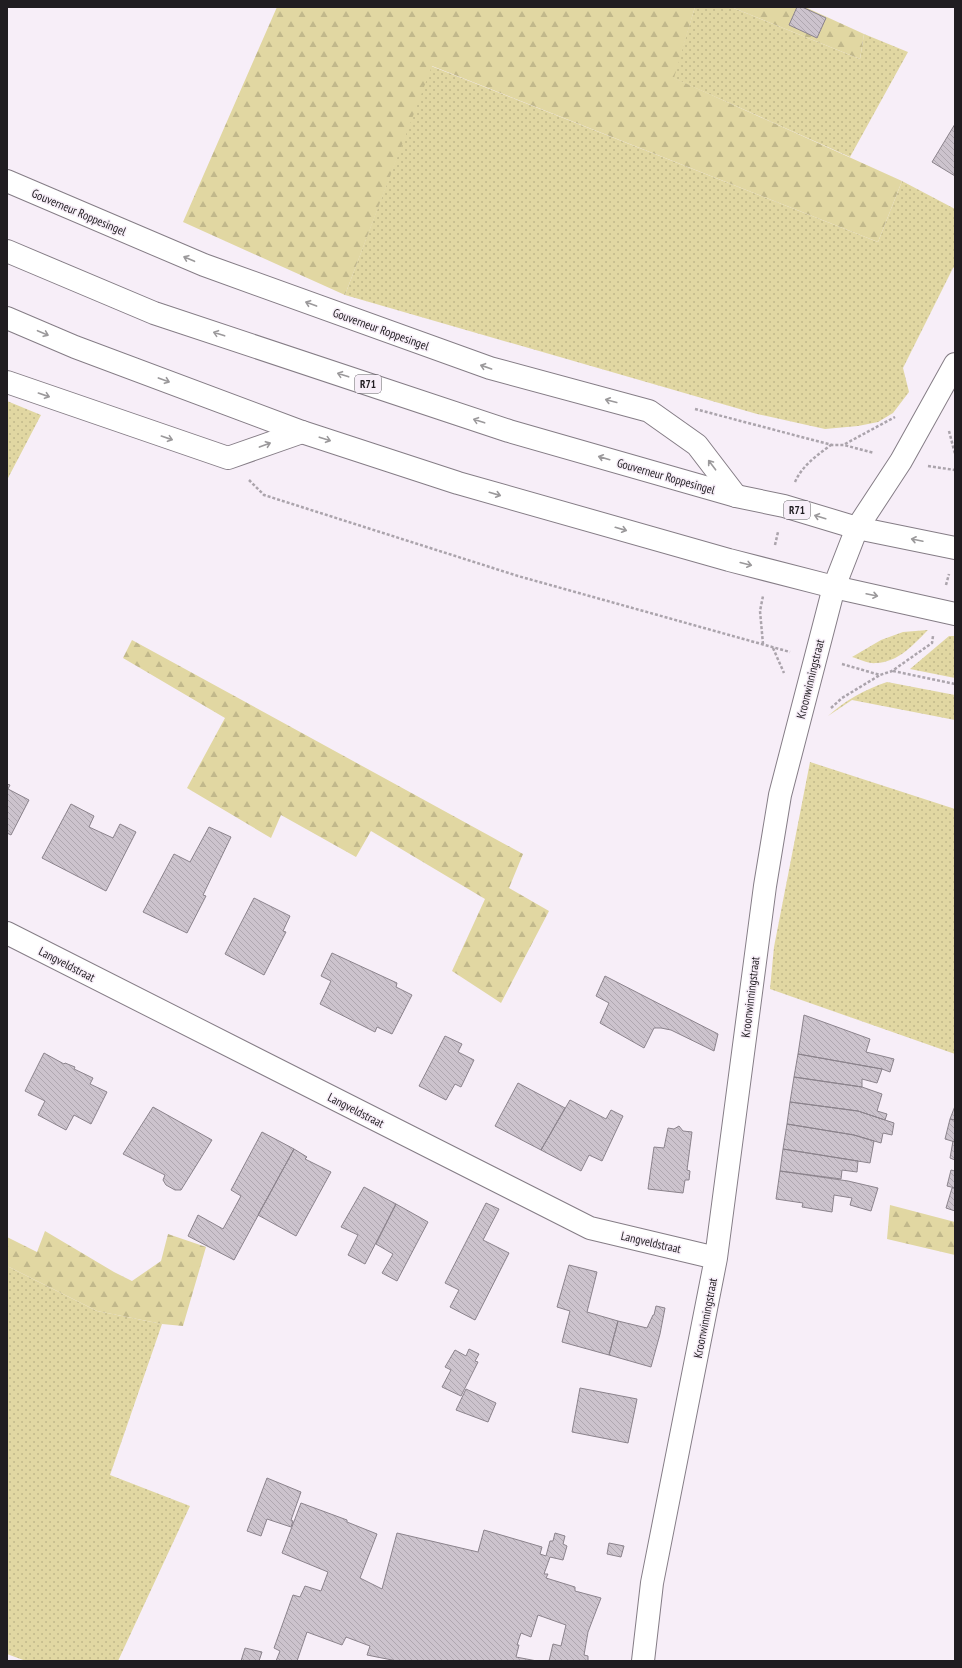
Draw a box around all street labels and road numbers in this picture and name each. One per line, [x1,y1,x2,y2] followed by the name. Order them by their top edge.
[29,185,129,239] street label: Gouverneur Roppesingel
[331,305,431,353] street label: Gouverneur Roppesingel
[355,375,381,393] road number: R71
[615,455,717,497] street label: Gouverneur Roppesingel
[784,501,810,519] road number: R71
[793,637,827,720] street label: Kroonwinningstraat
[36,943,98,985] street label: Langveldstraat
[738,955,762,1038] street label: Kroonwinningstraat
[325,1089,387,1131] street label: Langveldstraat
[619,1228,683,1256] street label: Langveldstraat
[690,1276,720,1359] street label: Kroonwinningstraat

